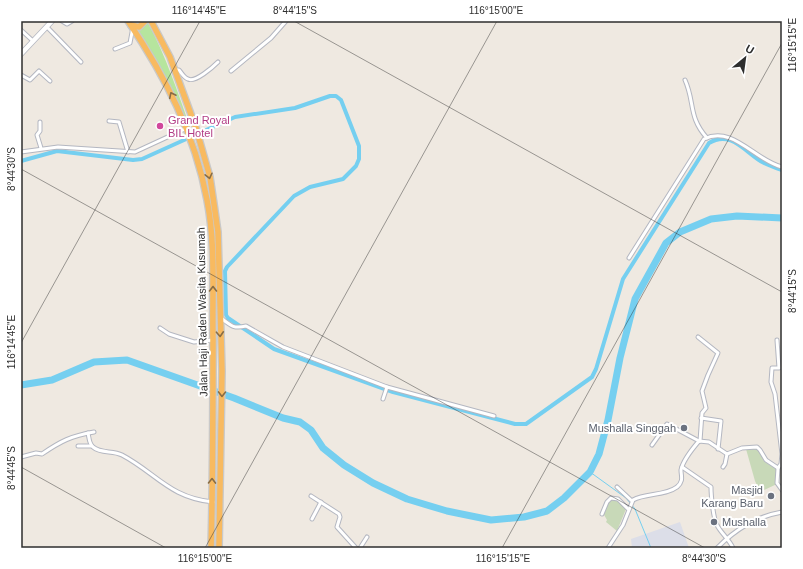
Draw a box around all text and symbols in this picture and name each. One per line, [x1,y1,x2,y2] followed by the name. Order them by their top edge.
[172,5,226,16] text: 116°14'45"E
[273,5,317,16] text: 8°44'15"S
[469,5,523,16] text: 116°15'00"E
[787,18,798,72] text: 116°15'15"E
[725,38,765,78] north arrow
[743,42,756,56] text: U
[169,91,177,99] one-way arrow
[168,114,230,139] place label: Grand Royal BIL Hotel
[155,121,165,131] marker: Grand Royal BIL Hotel
[6,147,17,191] text: 8°44'30"S
[204,173,213,180] one-way arrow
[195,227,209,397] street label: Jalan Haji Raden Wasita Kusumah
[787,269,798,313] text: 8°44'15"S
[209,286,217,292] one-way arrow
[6,315,17,369] text: 116°14'45"E
[216,331,225,337] one-way arrow
[218,391,226,397] one-way arrow
[589,422,676,434] place label: Mushalla Singgah
[679,423,689,433] marker: Mushalla Singgah
[6,446,17,490] text: 8°44'45"S
[208,478,217,484] one-way arrow
[701,484,763,509] place label: Masjid Karang Baru
[766,491,776,501] marker: Masjid Karang Baru
[722,516,767,528] place label: Mushalla
[709,517,719,527] marker: Mushalla
[178,553,232,564] text: 116°15'00"E
[476,553,530,564] text: 116°15'15"E
[682,553,726,564] text: 8°44'30"S

